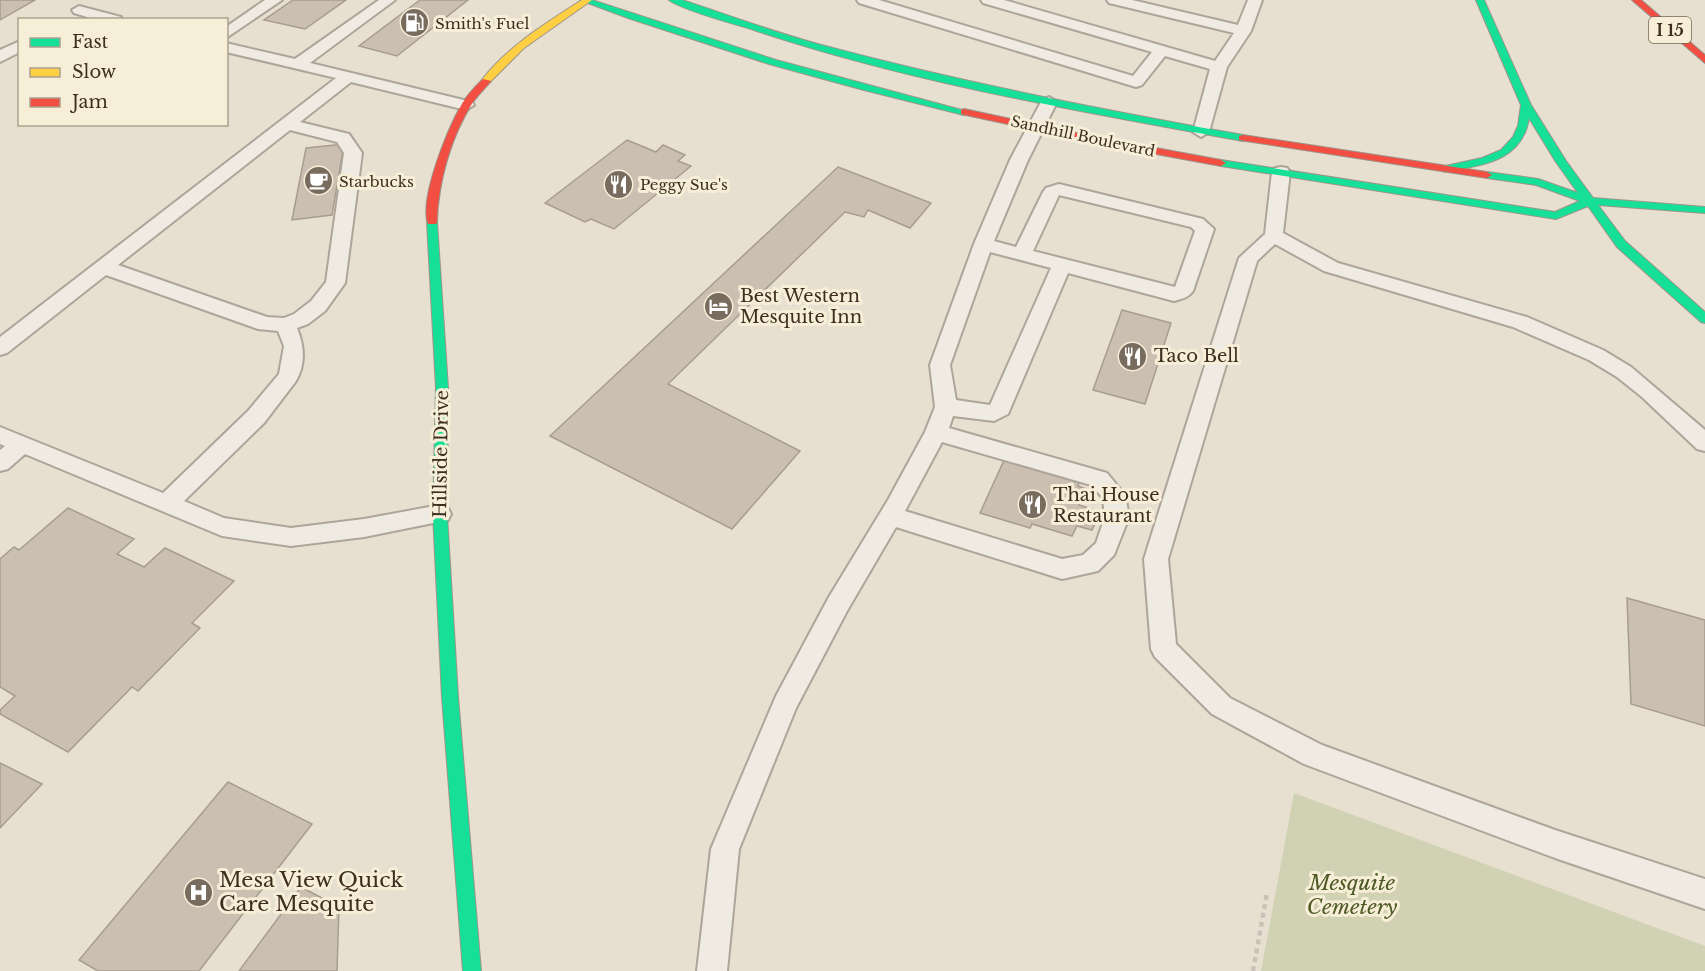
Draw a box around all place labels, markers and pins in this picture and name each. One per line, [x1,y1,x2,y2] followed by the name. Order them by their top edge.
[398,7,430,39] fuel station icon: Smith's Fuel
[435,14,529,33] place label: Smith's Fuel
[302,165,334,197] cafe icon: Starbucks
[603,168,635,200] restaurant icon: Peggy Sue's
[339,172,414,191] place label: Starbucks
[640,175,728,194] place label: Peggy Sue's
[740,285,862,328] place label: Best Western Mesquite Inn
[703,290,735,322] hotel icon: Best Western Mesquite Inn
[1117,340,1149,372] restaurant icon: Taco Bell
[1154,345,1239,367] place label: Taco Bell
[1053,484,1160,527] place label: Thai House Restaurant
[1016,489,1048,521] restaurant icon: Thai House Restaurant
[219,867,403,917] place label: Mesa View Quick Care Mesquite
[182,876,214,908] hospital icon: Mesa View Quick Care Mesquite

